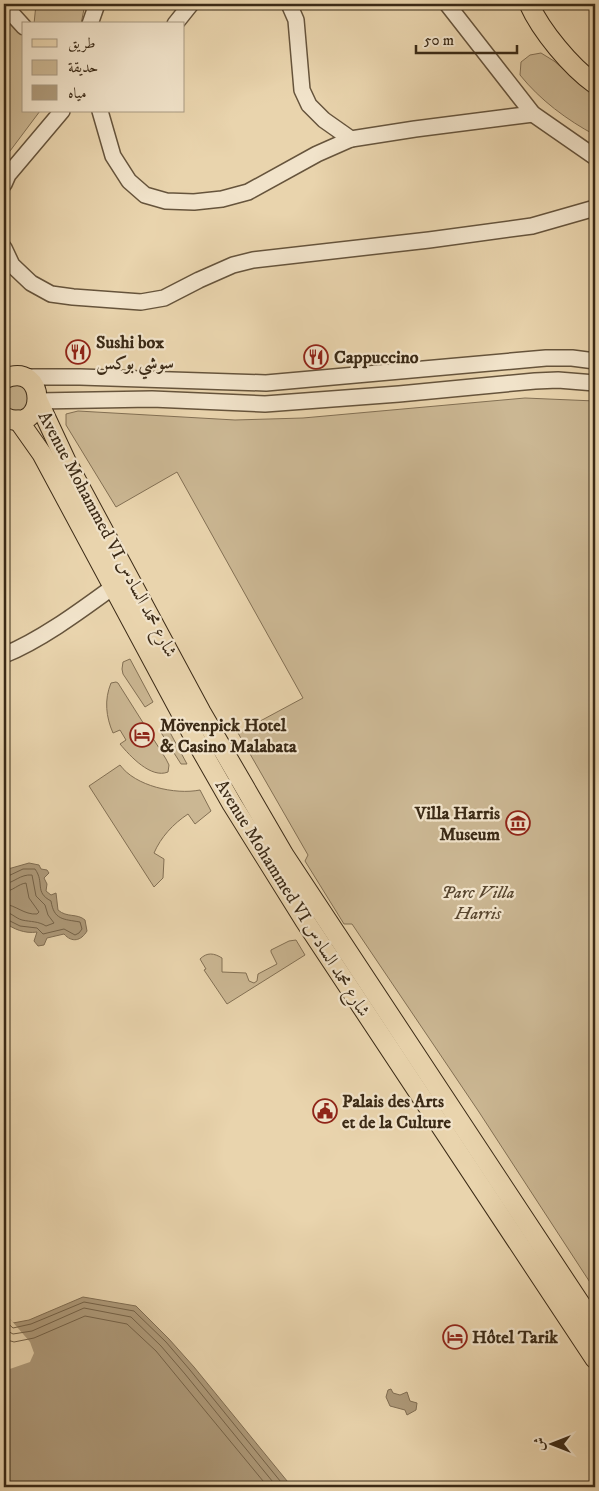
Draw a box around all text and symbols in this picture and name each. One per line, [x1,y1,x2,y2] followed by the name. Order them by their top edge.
[22,22,185,112] legend
[416,22,518,54] scale bar
[424,31,454,50] text: 50 m
[68,34,95,53] text: طريق
[68,58,98,77] text: حديقة
[68,84,86,103] text: مياه
[96,332,174,380] place label: Sushi box سوشي بوكس
[65,339,91,365] restaurant icon: Sushi box سوشي بوكس
[303,344,329,370] restaurant icon: Cappuccino
[334,347,419,369] place label: Cappuccino
[30,408,182,663] street label: Avenue Mohammed VI شارع محمد السادس
[160,715,297,758] place label: Mövenpick Hotel & Casino Malabata
[129,722,155,748] hotel icon: Mövenpick Hotel & Casino Malabata
[207,776,375,1023] street label: Avenue Mohammed VI شارع محمد السادس
[414,803,500,846] place label: Villa Harris Museum
[505,810,531,836] museum icon: Villa Harris Museum
[441,882,515,925] park label: Parc Villa Harris
[342,1091,451,1134] place label: Palais des Arts et de la Culture
[312,1098,338,1124] public building icon: Palais des Arts et de la Culture
[442,1324,468,1350] hotel icon: Hôtel Tarik
[472,1327,559,1349] place label: Hôtel Tarik
[526,1418,576,1468] north arrow
[531,1437,549,1451] text: ش

